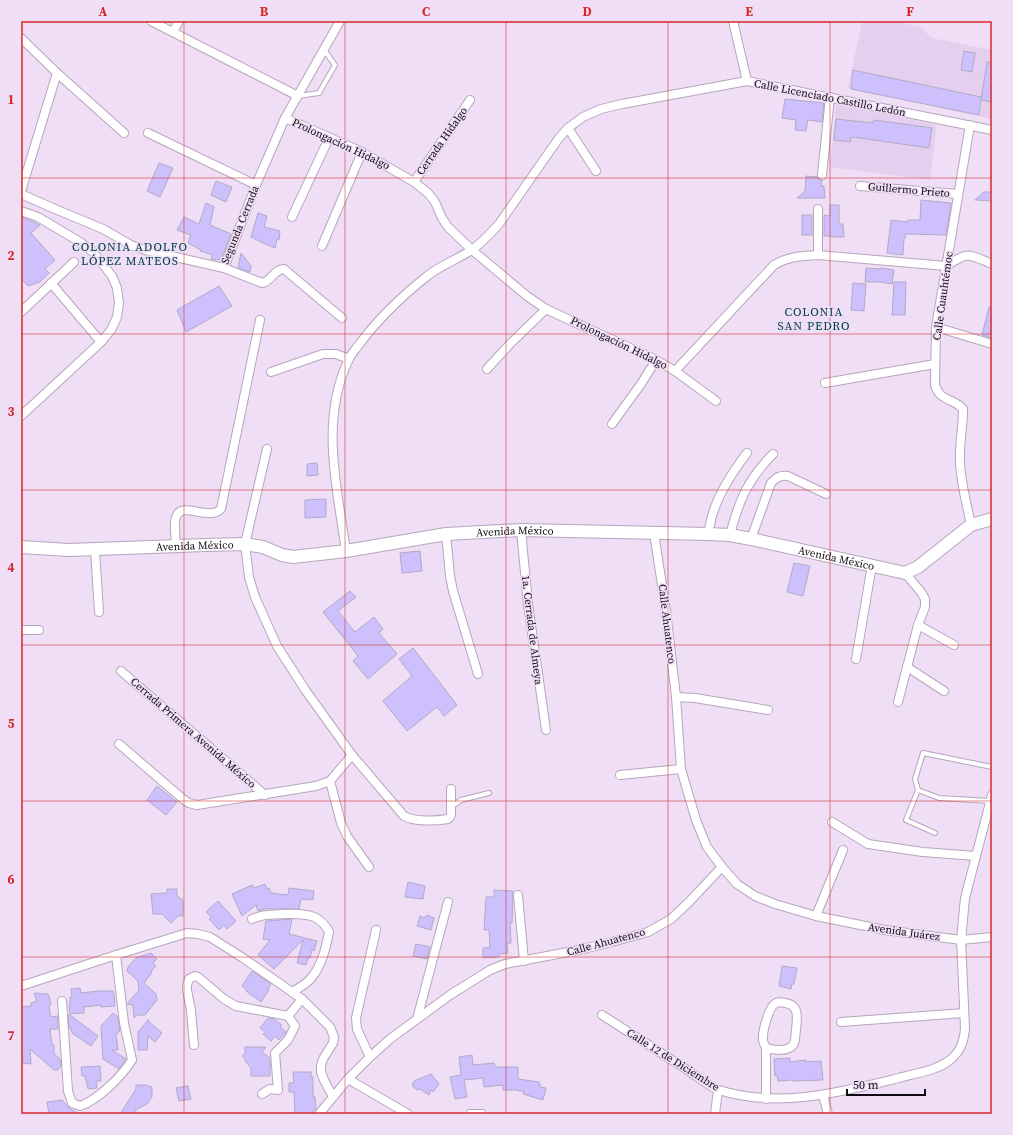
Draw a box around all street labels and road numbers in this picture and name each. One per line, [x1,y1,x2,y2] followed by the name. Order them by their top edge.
[753,76,907,120] street label: Calle Licenciado Castillo Ledón
[413,104,471,178] street label: Cerrada Hidalgo
[290,115,392,173] street label: Prolongación Hidalgo
[867,179,951,201] street label: Guillermo Prieto
[217,183,263,266] street label: Segunda Cerrada
[929,250,957,341] street label: Calle Cuauhtémoc
[568,313,670,373] street label: Prolongación Hidalgo
[476,522,554,540] street label: Avenida México
[156,537,234,554] street label: Avenida México
[797,542,876,574] street label: Avenida México
[518,574,546,686] street label: 1a. Cerrada de Almeya
[655,583,679,665] street label: Calle Ahuatenco
[127,674,259,792] street label: Cerrada Primera Avenida México
[867,920,941,944] street label: Avenida Juárez
[565,924,647,960] street label: Calle Ahuatenco
[624,1025,723,1095] street label: Calle 12 de Diciembre

